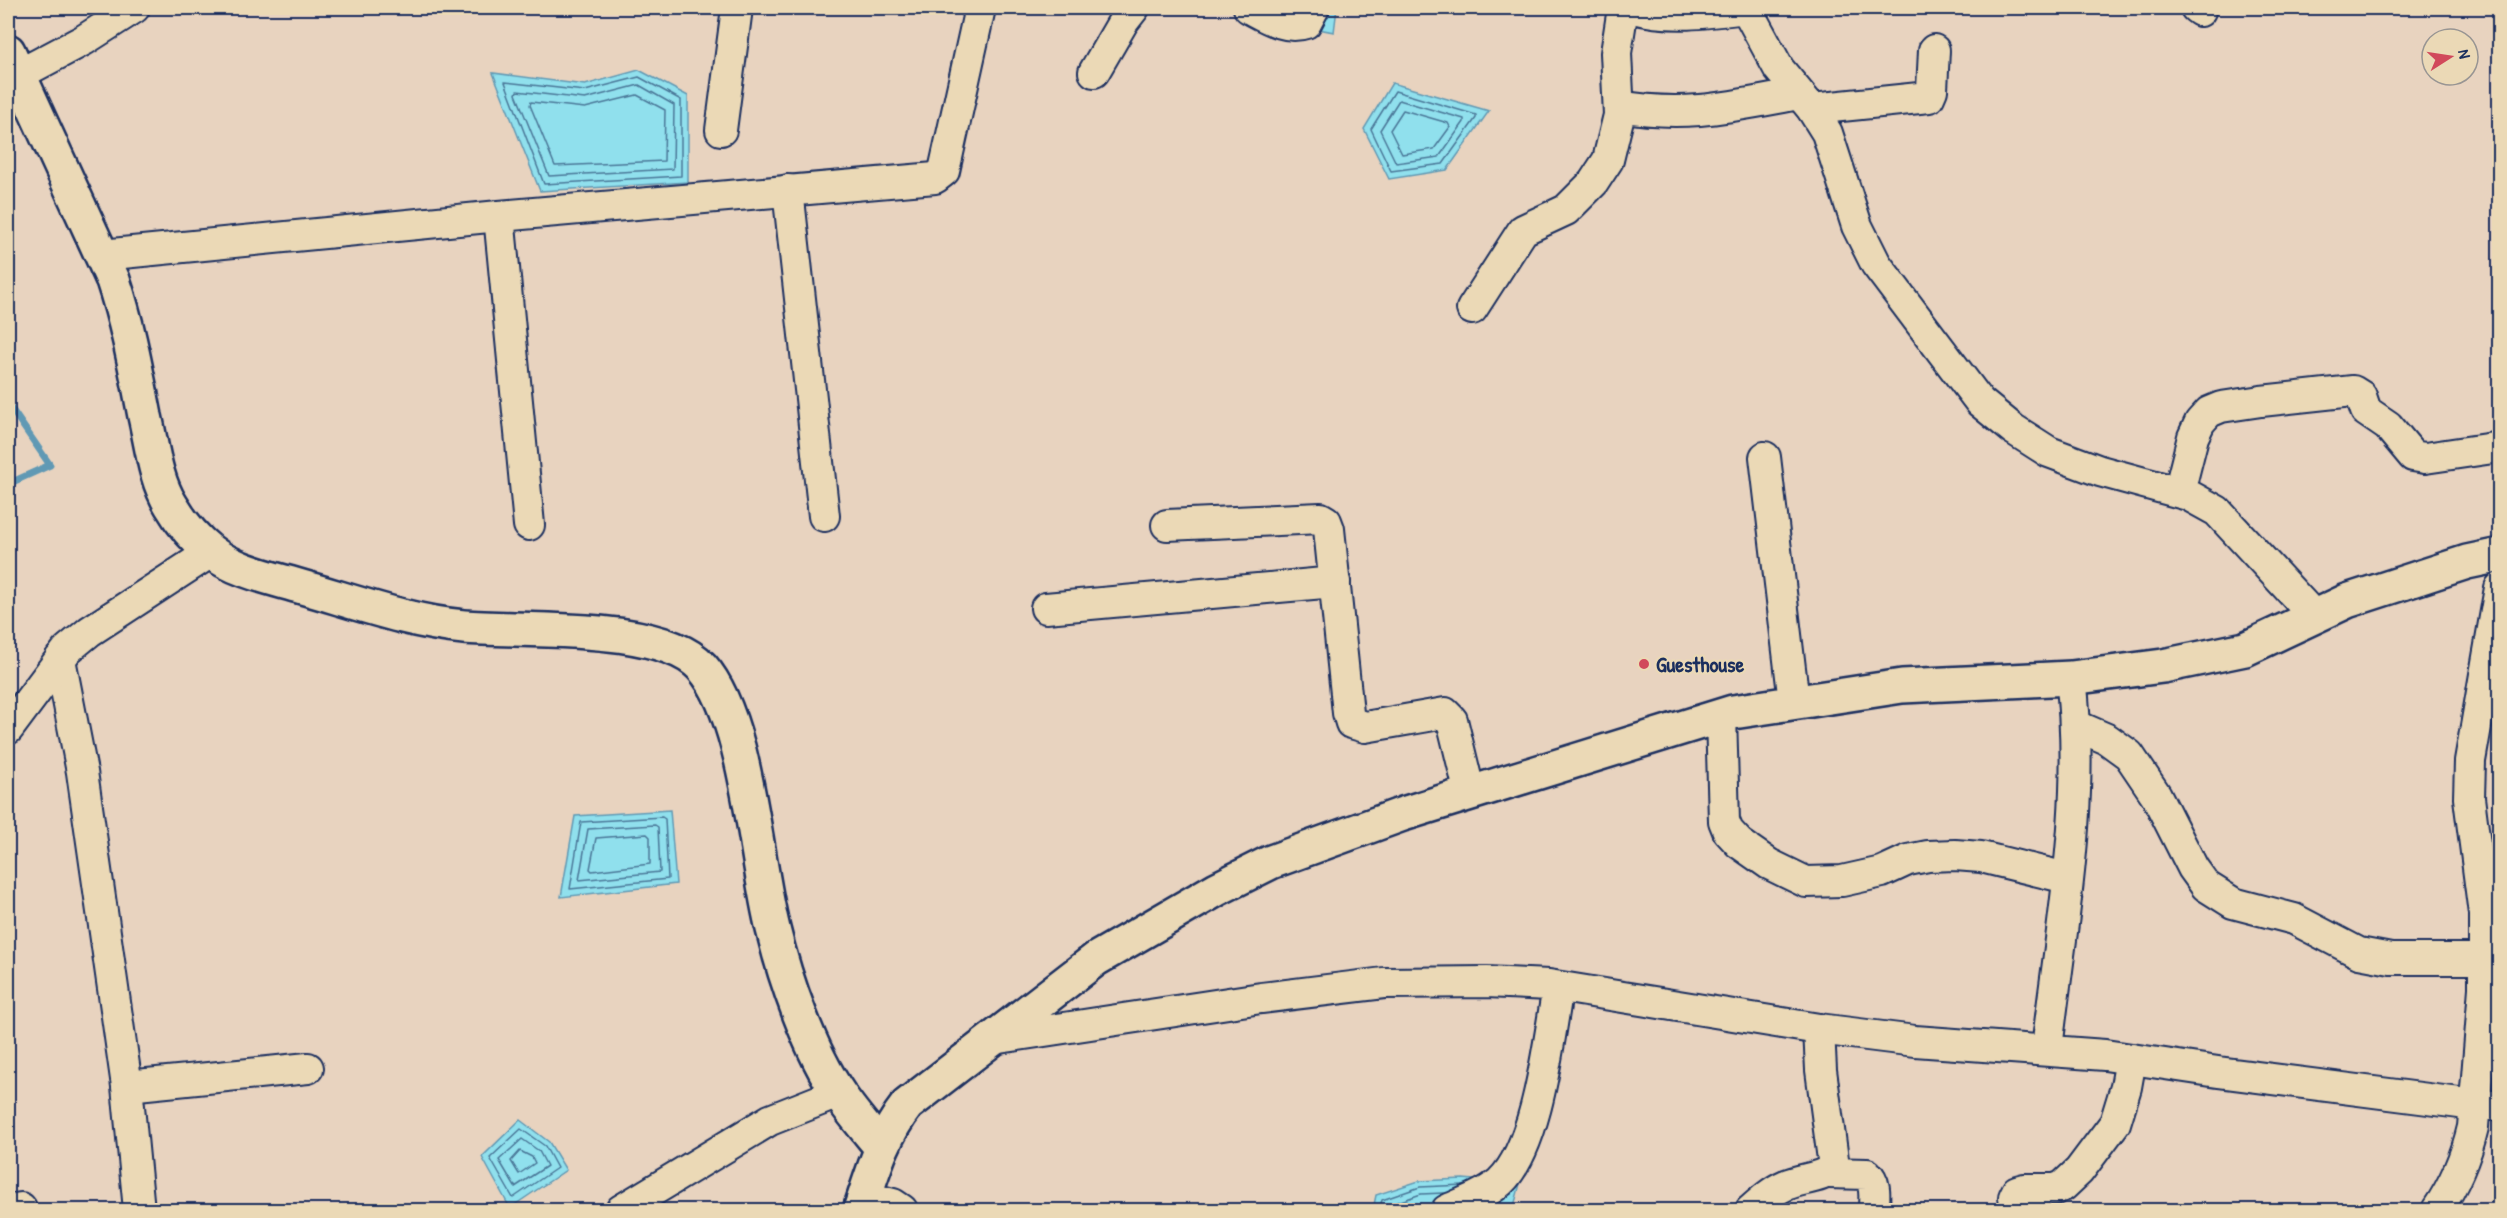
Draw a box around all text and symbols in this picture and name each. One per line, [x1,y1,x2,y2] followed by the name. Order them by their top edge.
[2420,27,2480,87] north arrow
[2453,47,2476,61] text: N
[1656,649,1745,679] place label: Guesthouse
[1637,657,1651,671] marker: Guesthouse

